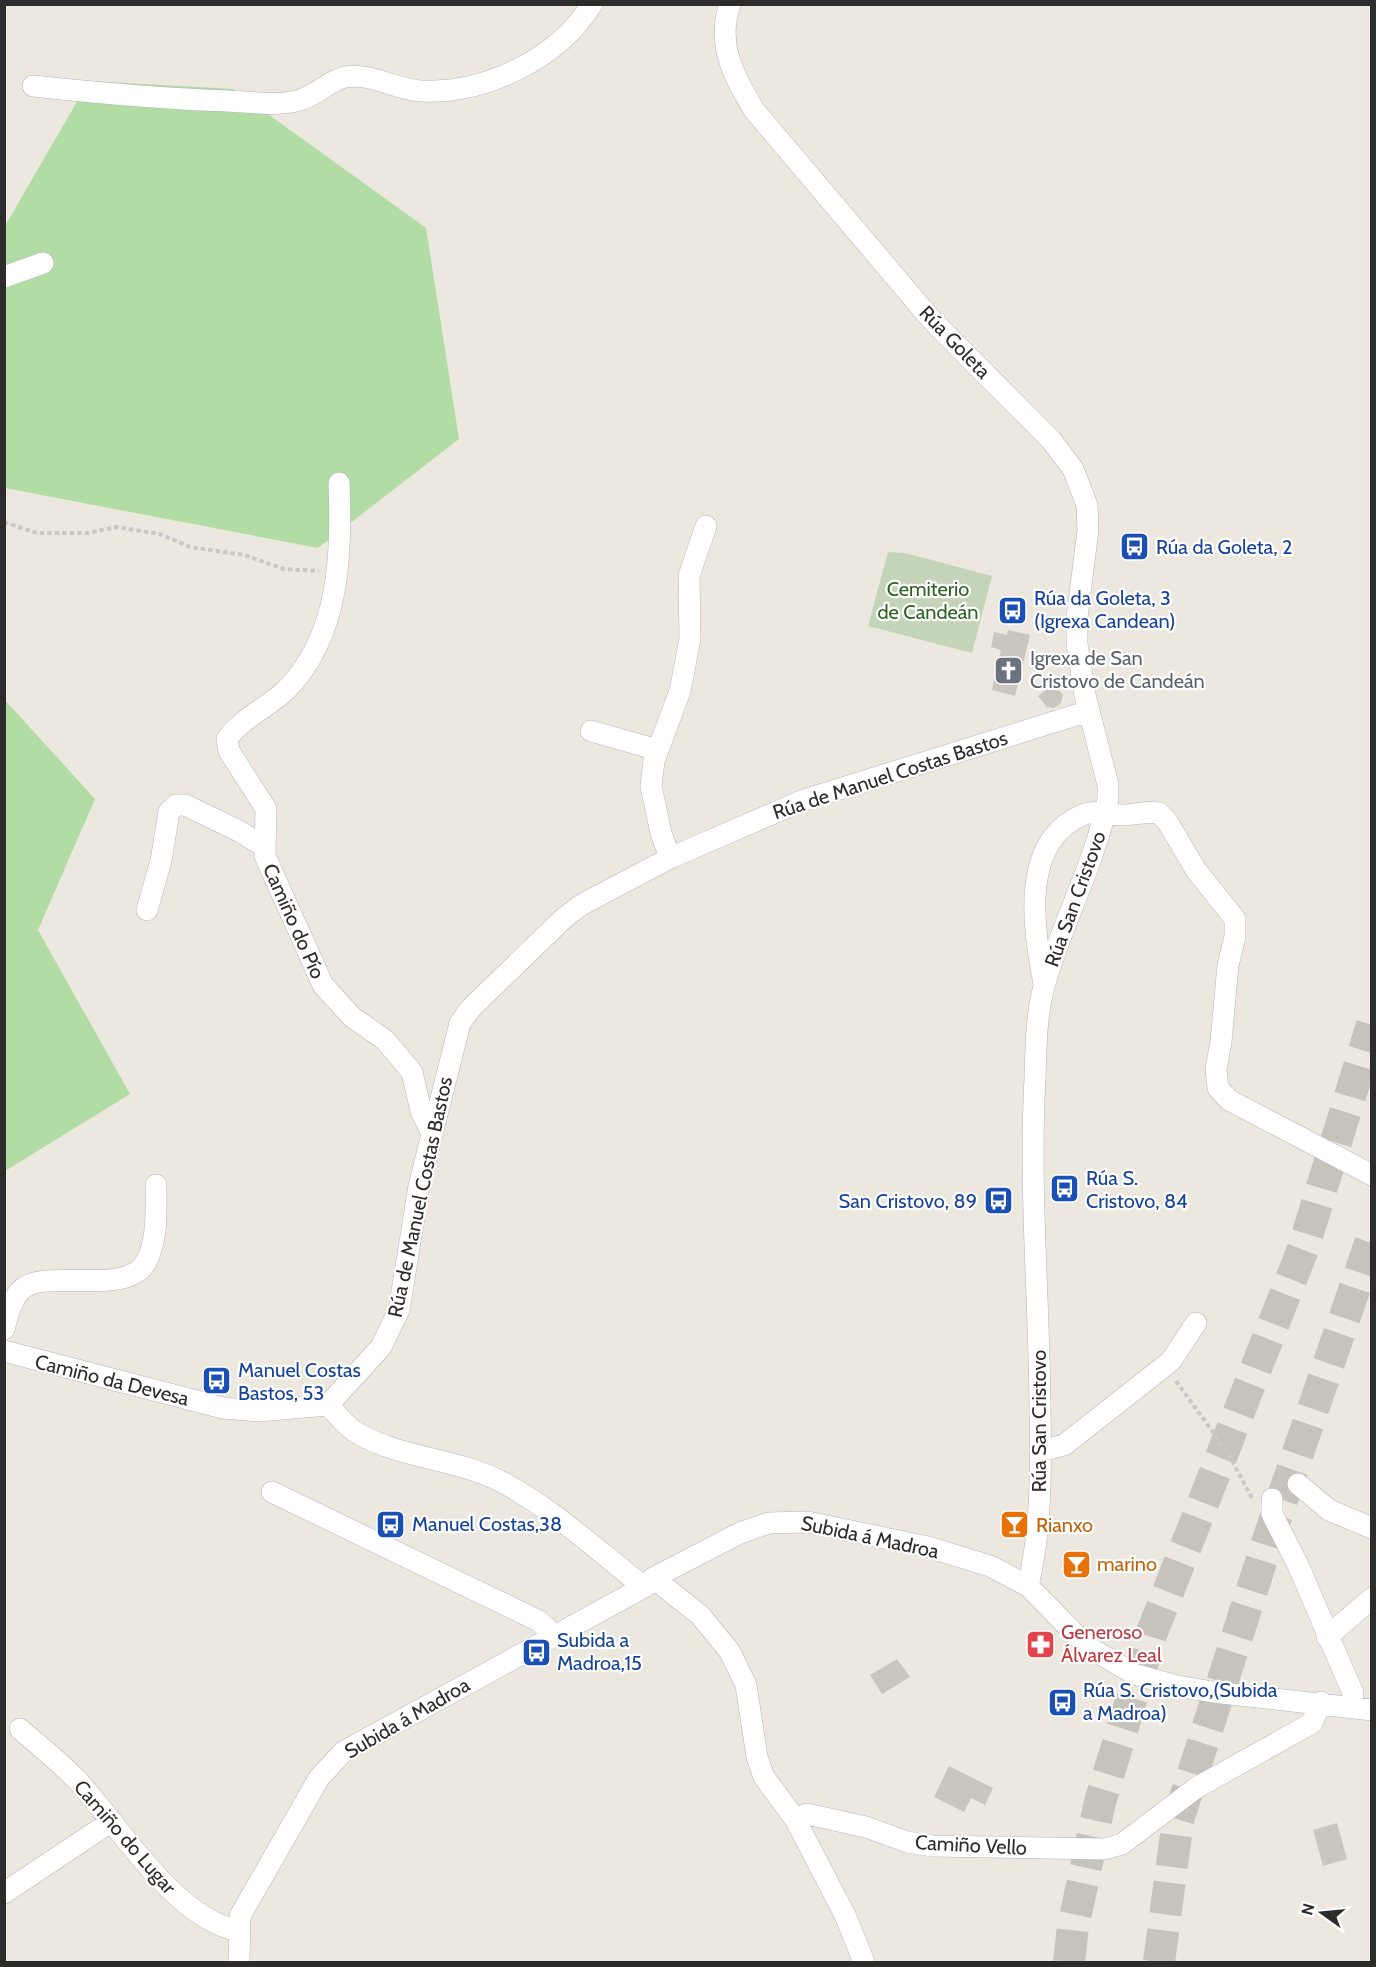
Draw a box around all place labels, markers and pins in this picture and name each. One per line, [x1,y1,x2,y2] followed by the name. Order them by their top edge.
[1119,531,1151,563] bus stop icon: Rúa da Goleta, 2
[1156,535,1292,559] place label: Rúa da Goleta, 2
[1034,586,1175,633] place label: Rúa da Goleta, 3 (Igrexa Candean)
[997,594,1029,626] bus stop icon: Rúa da Goleta, 3 (Igrexa Candean)
[1030,646,1205,693] place label: Igrexa de San Cristovo de Candeán
[993,654,1025,686] church icon: Igrexa de San Cristovo de Candeán
[1086,1166,1188,1213] place label: Rúa S. Cristovo, 84
[1049,1173,1081,1205] bus stop icon: Rúa S. Cristovo, 84
[982,1185,1014,1217] bus stop icon: San Cristovo, 89
[839,1189,977,1213] place label: San Cristovo, 89
[238,1358,361,1405] place label: Manuel Costas Bastos, 53
[201,1365,233,1397] bus stop icon: Manuel Costas Bastos, 53
[375,1508,407,1540] bus stop icon: Manuel Costas,38
[999,1509,1031,1541] bar icon: Rianxo
[412,1512,562,1536] place label: Manuel Costas,38
[1036,1513,1093,1537] place label: Rianxo
[1060,1548,1092,1580] bar icon: marino
[1097,1552,1157,1576] place label: marino
[1061,1620,1162,1667] place label: Generoso Álvarez Leal
[557,1628,642,1675] place label: Subida a Madroa,15
[1024,1628,1056,1660] pharmacy icon: Generoso Álvarez Leal
[520,1636,552,1668] bus stop icon: Subida a Madroa,15
[1083,1678,1278,1725] place label: Rúa S. Cristovo,(Subida a Madroa)
[1046,1686,1078,1718] bus stop icon: Rúa S. Cristovo,(Subida a Madroa)

